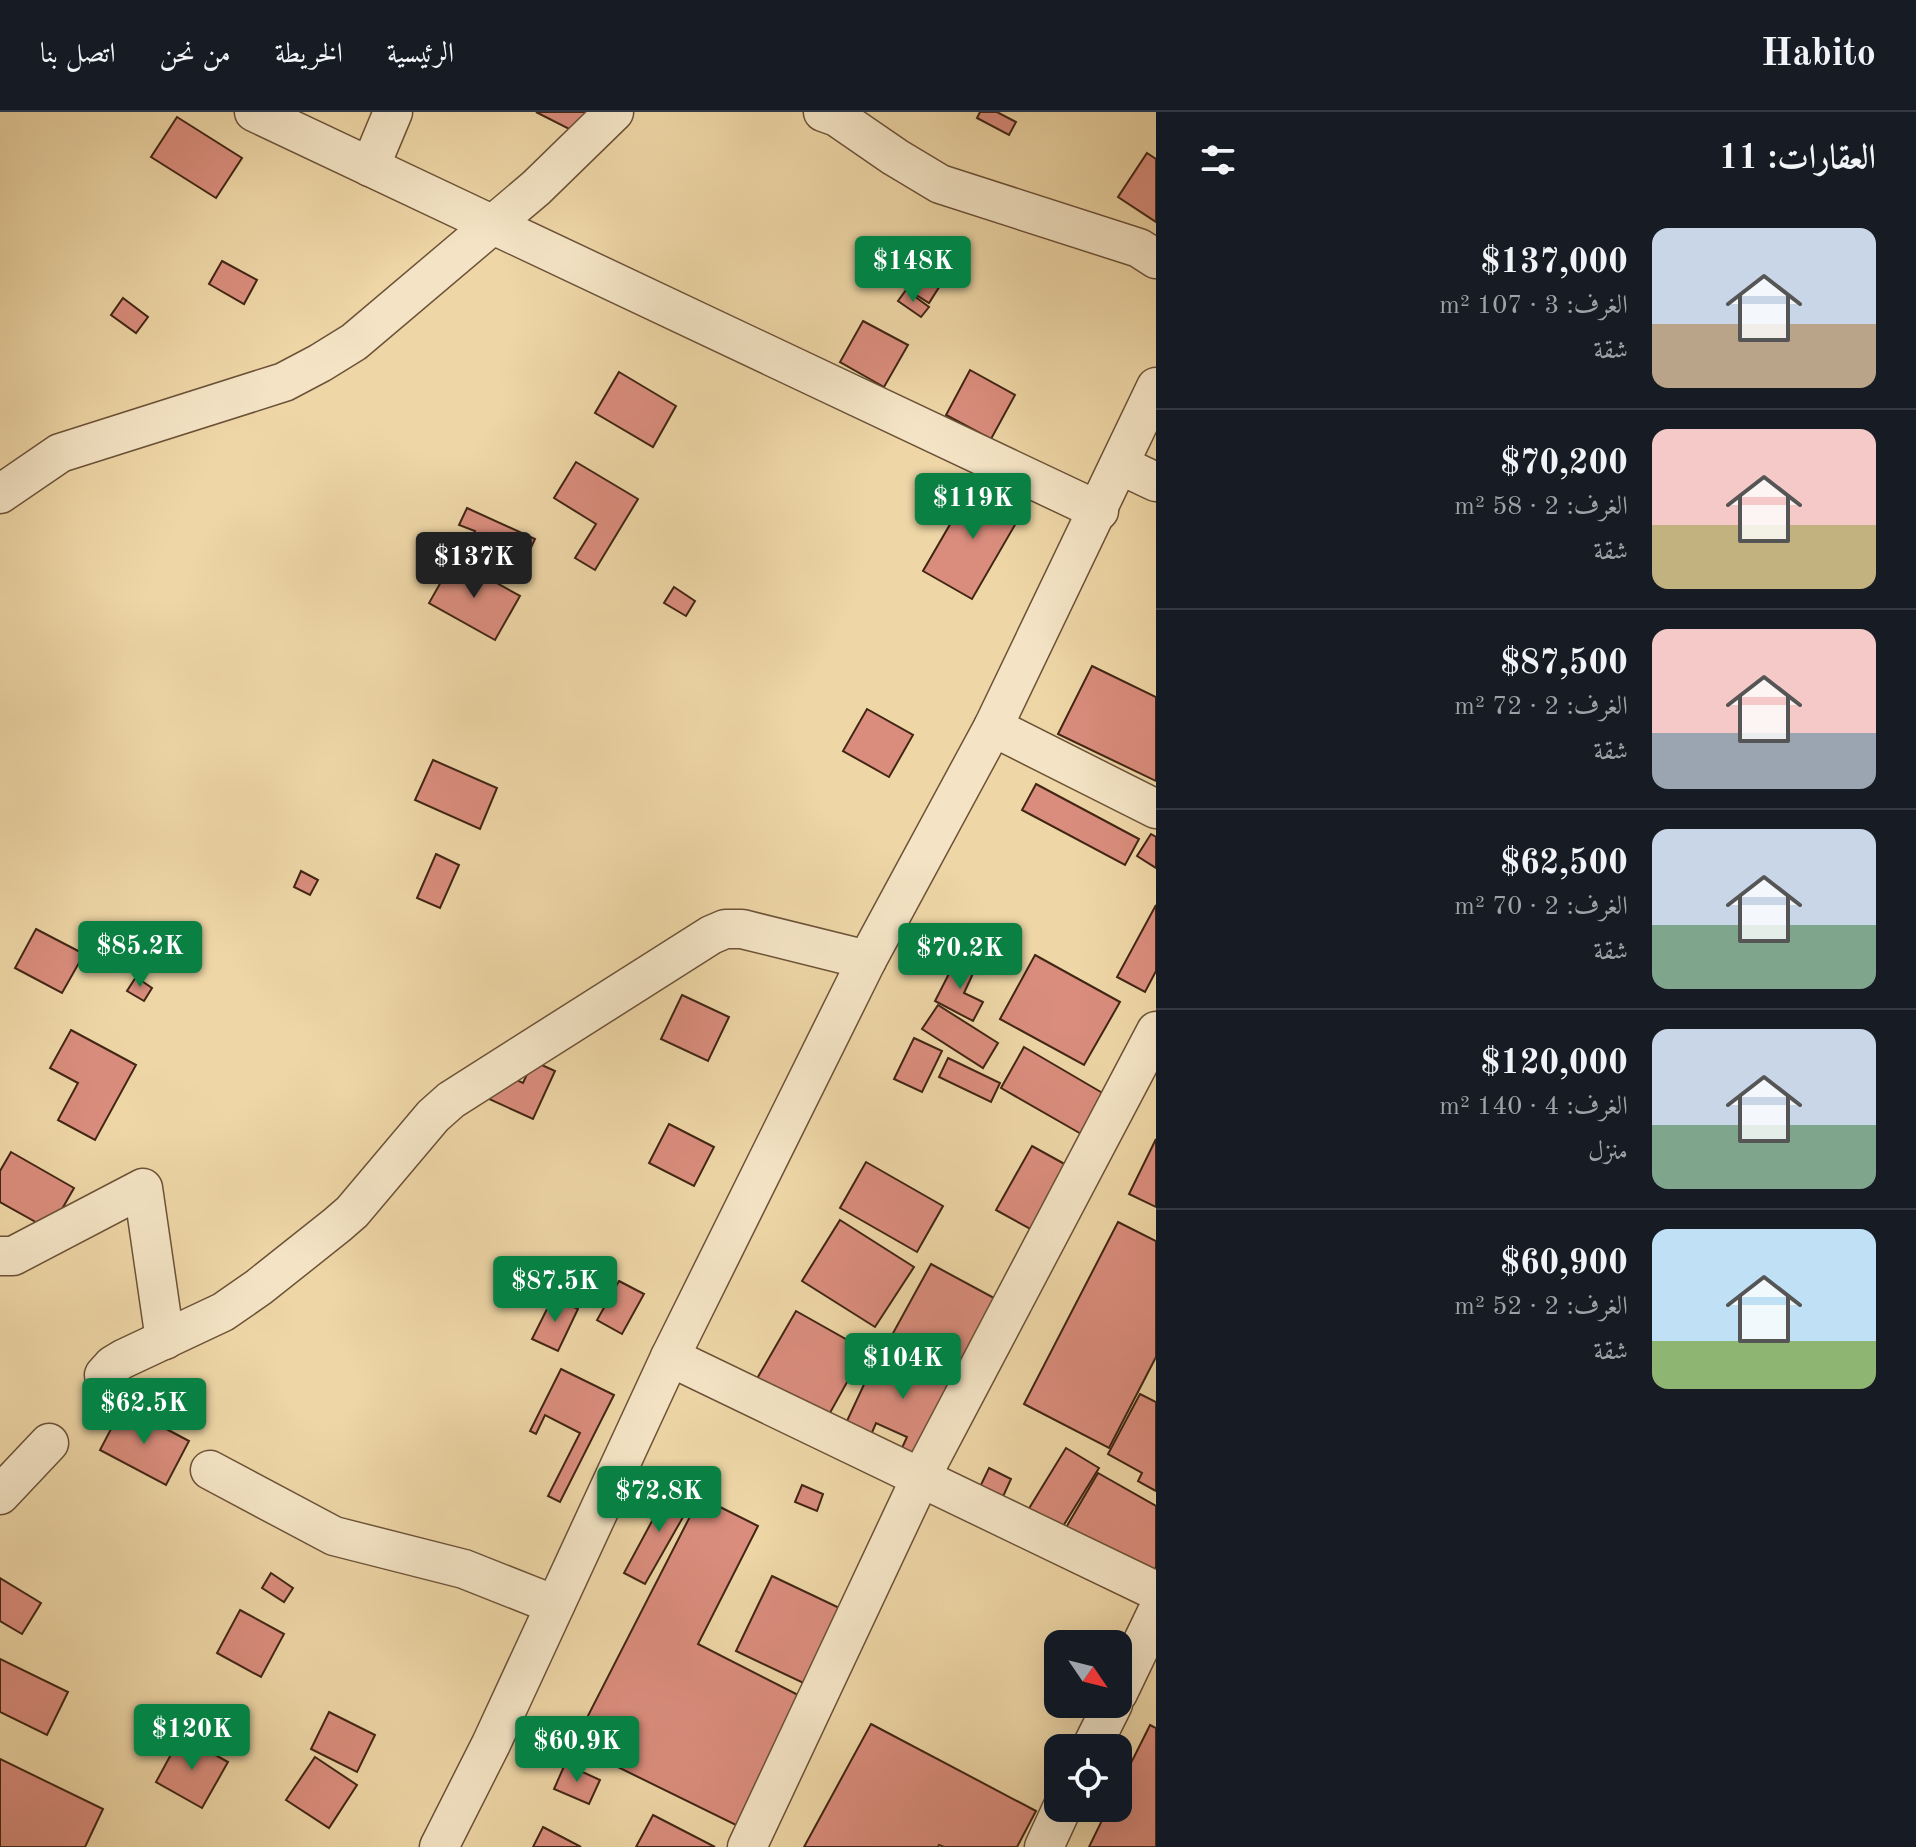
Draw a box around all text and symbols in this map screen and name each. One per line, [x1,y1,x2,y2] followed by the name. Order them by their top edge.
[1761,36,1876,74] text: Habito
[40,41,116,69] text: اتصل بنا
[160,41,231,69] text: من نحن
[275,41,343,69] text: الخريطة
[387,41,454,69] text: الرئيسية
[1196,138,1240,182] icon: filters
[1719,142,1876,176] text: العقارات: 11
[857,236,969,304] pin: $148K
[1480,246,1628,280] text: $137,000
[873,249,953,275] text: $148K
[1716,260,1812,356] icon: home
[1439,293,1628,319] text: الغرف: 3 · 107 m²
[1594,338,1628,364] text: شقة
[1500,447,1628,481] text: $70,200
[1716,461,1812,557] icon: home
[917,473,1029,541] pin: $119K
[933,486,1013,512] text: $119K
[1454,494,1628,520] text: الغرف: 2 · 58 m²
[418,532,530,600] pin: $137K
[1594,539,1628,565] text: شقة
[434,545,514,571] text: $137K
[1500,647,1628,681] text: $87,500
[1716,661,1812,757] icon: home
[1454,694,1628,720] text: الغرف: 2 · 72 m²
[1594,739,1628,765] text: شقة
[1500,847,1628,881] text: $62,500
[1716,861,1812,957] icon: home
[1454,894,1628,920] text: الغرف: 2 · 70 m²
[75,921,205,989] pin: $85.2K
[895,923,1025,991] pin: $70.2K
[96,934,184,960] text: $85.2K
[916,936,1004,962] text: $70.2K
[1594,939,1628,965] text: شقة
[1480,1047,1628,1081] text: $120,000
[1716,1061,1812,1157] icon: home
[1439,1094,1628,1120] text: الغرف: 4 · 140 m²
[1588,1139,1628,1165] text: منزل
[1500,1247,1628,1281] text: $60,900
[490,1256,620,1324] pin: $87.5K
[1716,1261,1812,1357] icon: home
[511,1269,599,1295] text: $87.5K
[1454,1294,1628,1320] text: الغرف: 2 · 52 m²
[847,1333,959,1401] pin: $104K
[1594,1339,1628,1365] text: شقة
[863,1346,943,1372] text: $104K
[79,1378,209,1446] pin: $62.5K
[100,1391,188,1417] text: $62.5K
[594,1466,724,1534] pin: $72.8K
[615,1479,703,1505] text: $72.8K
[1044,1630,1132,1718] north arrow
[1044,1630,1132,1822] map controls
[136,1704,248,1772] pin: $120K
[512,1716,642,1784] pin: $60.9K
[152,1717,232,1743] text: $120K
[533,1729,621,1755] text: $60.9K
[1044,1734,1132,1822] button: locate

